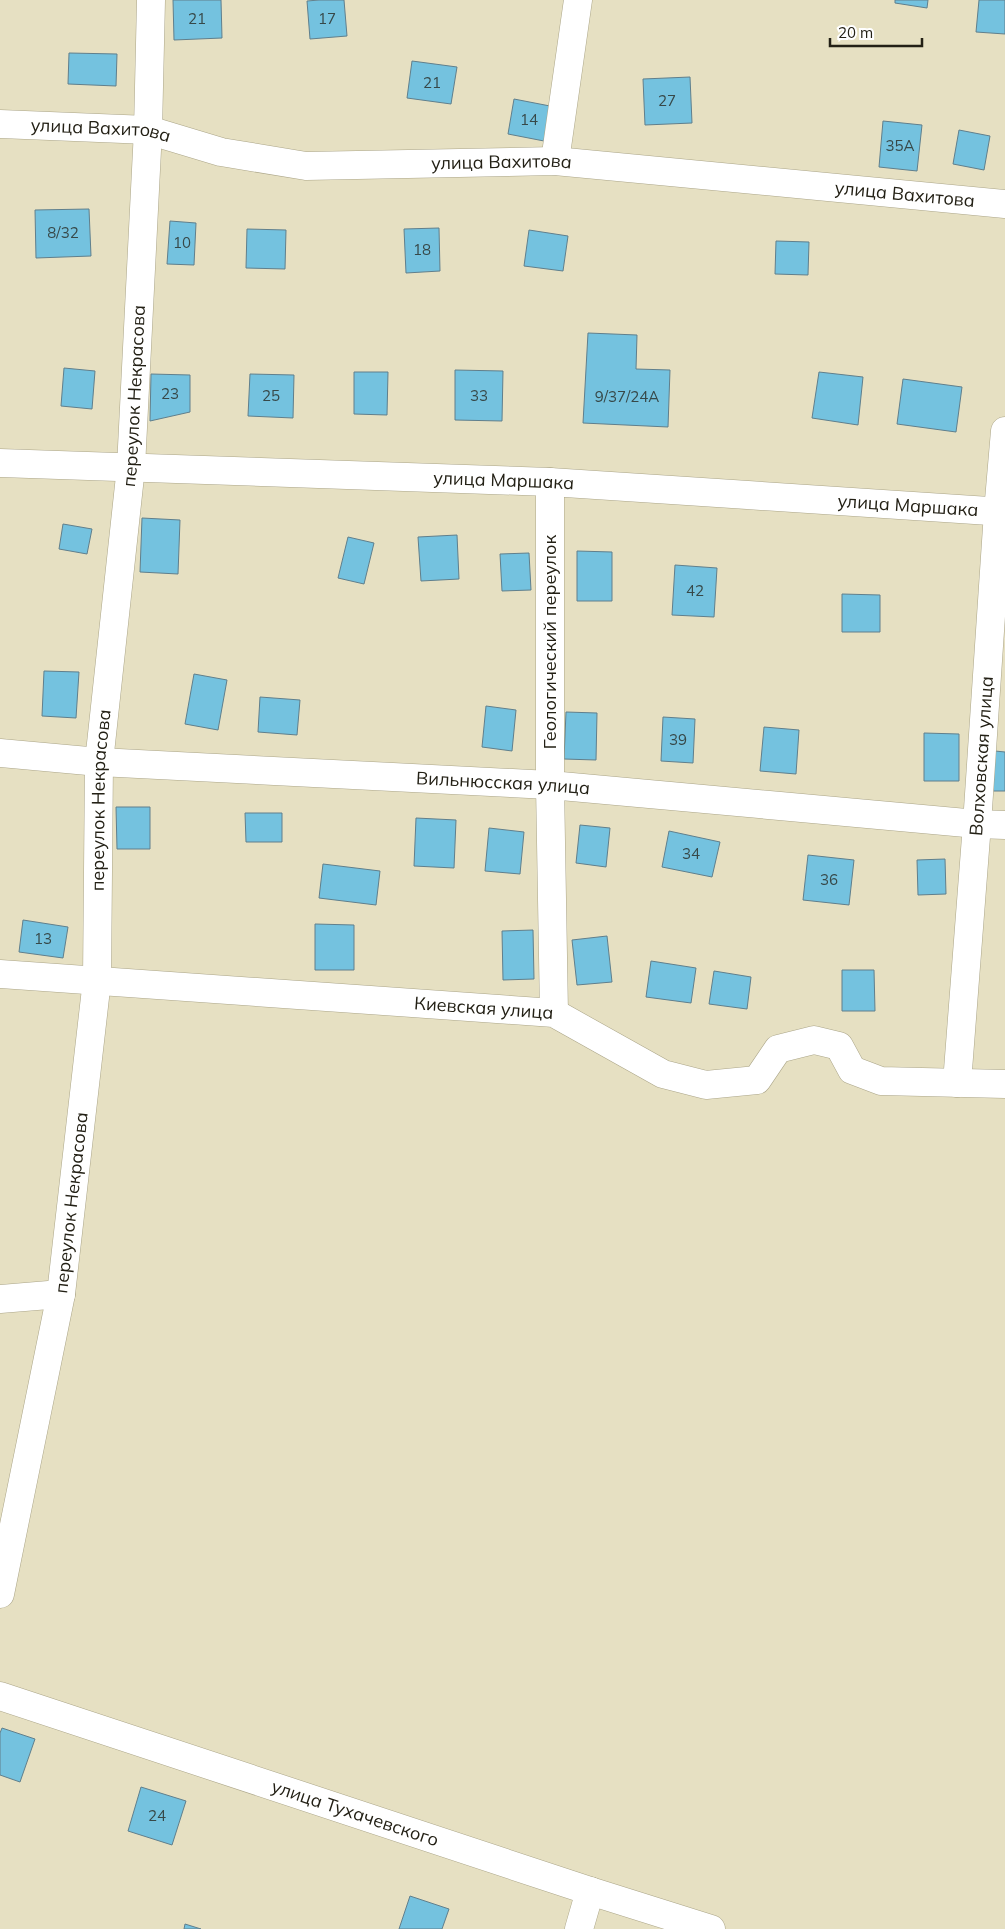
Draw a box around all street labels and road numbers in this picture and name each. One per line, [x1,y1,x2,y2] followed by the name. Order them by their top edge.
[30,113,174,147] street label: улица Вахитова
[431,149,573,174] street label: улица Вахитова
[834,176,976,212] street label: улица Вахитова
[117,304,150,488] street label: переулок Некрасова
[433,466,575,495] street label: улица Маршака
[837,489,979,521] street label: улица Маршака
[538,535,561,749] street label: Геологический переулок
[964,675,998,837] street label: Волховская улица
[86,708,116,891] street label: переулок Некрасова
[415,766,591,800] street label: Вильнюсская улица
[413,991,554,1024] street label: Киевская улица
[49,1111,93,1295] street label: переулок Некрасова
[269,1775,442,1851] street label: улица Тухачевского

